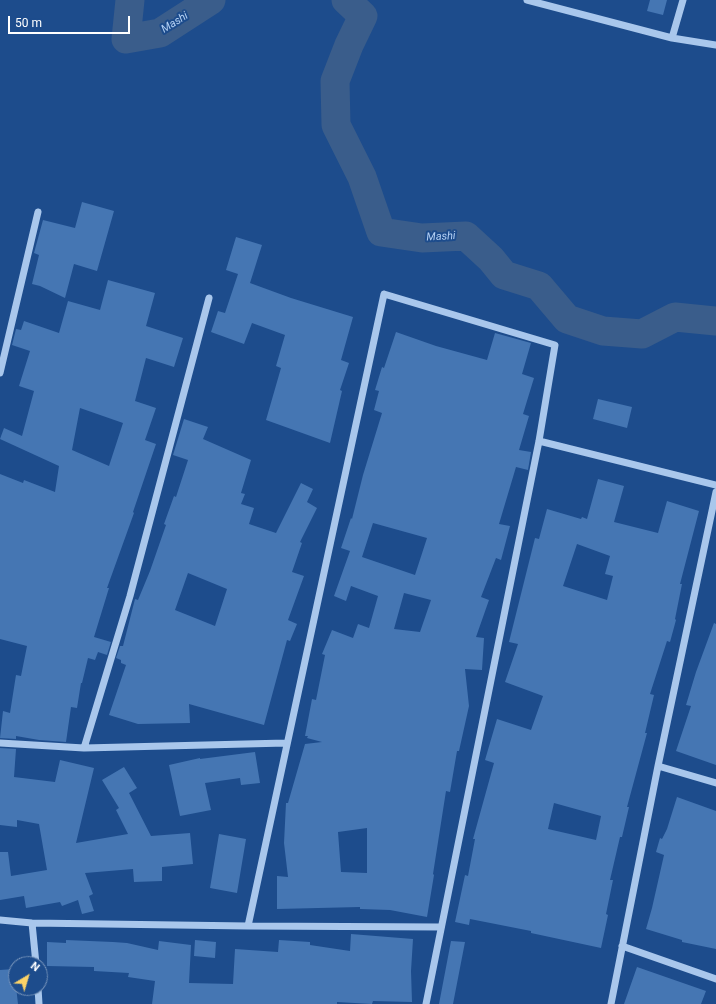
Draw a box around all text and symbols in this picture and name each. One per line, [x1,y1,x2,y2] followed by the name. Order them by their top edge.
[10,8,132,34] scale bar
[159,10,191,36] water label: Mashi
[15,16,42,30] text: 50 m
[426,230,456,244] water label: Mashi
[8,956,48,996] north arrow
[28,959,42,974] text: N

